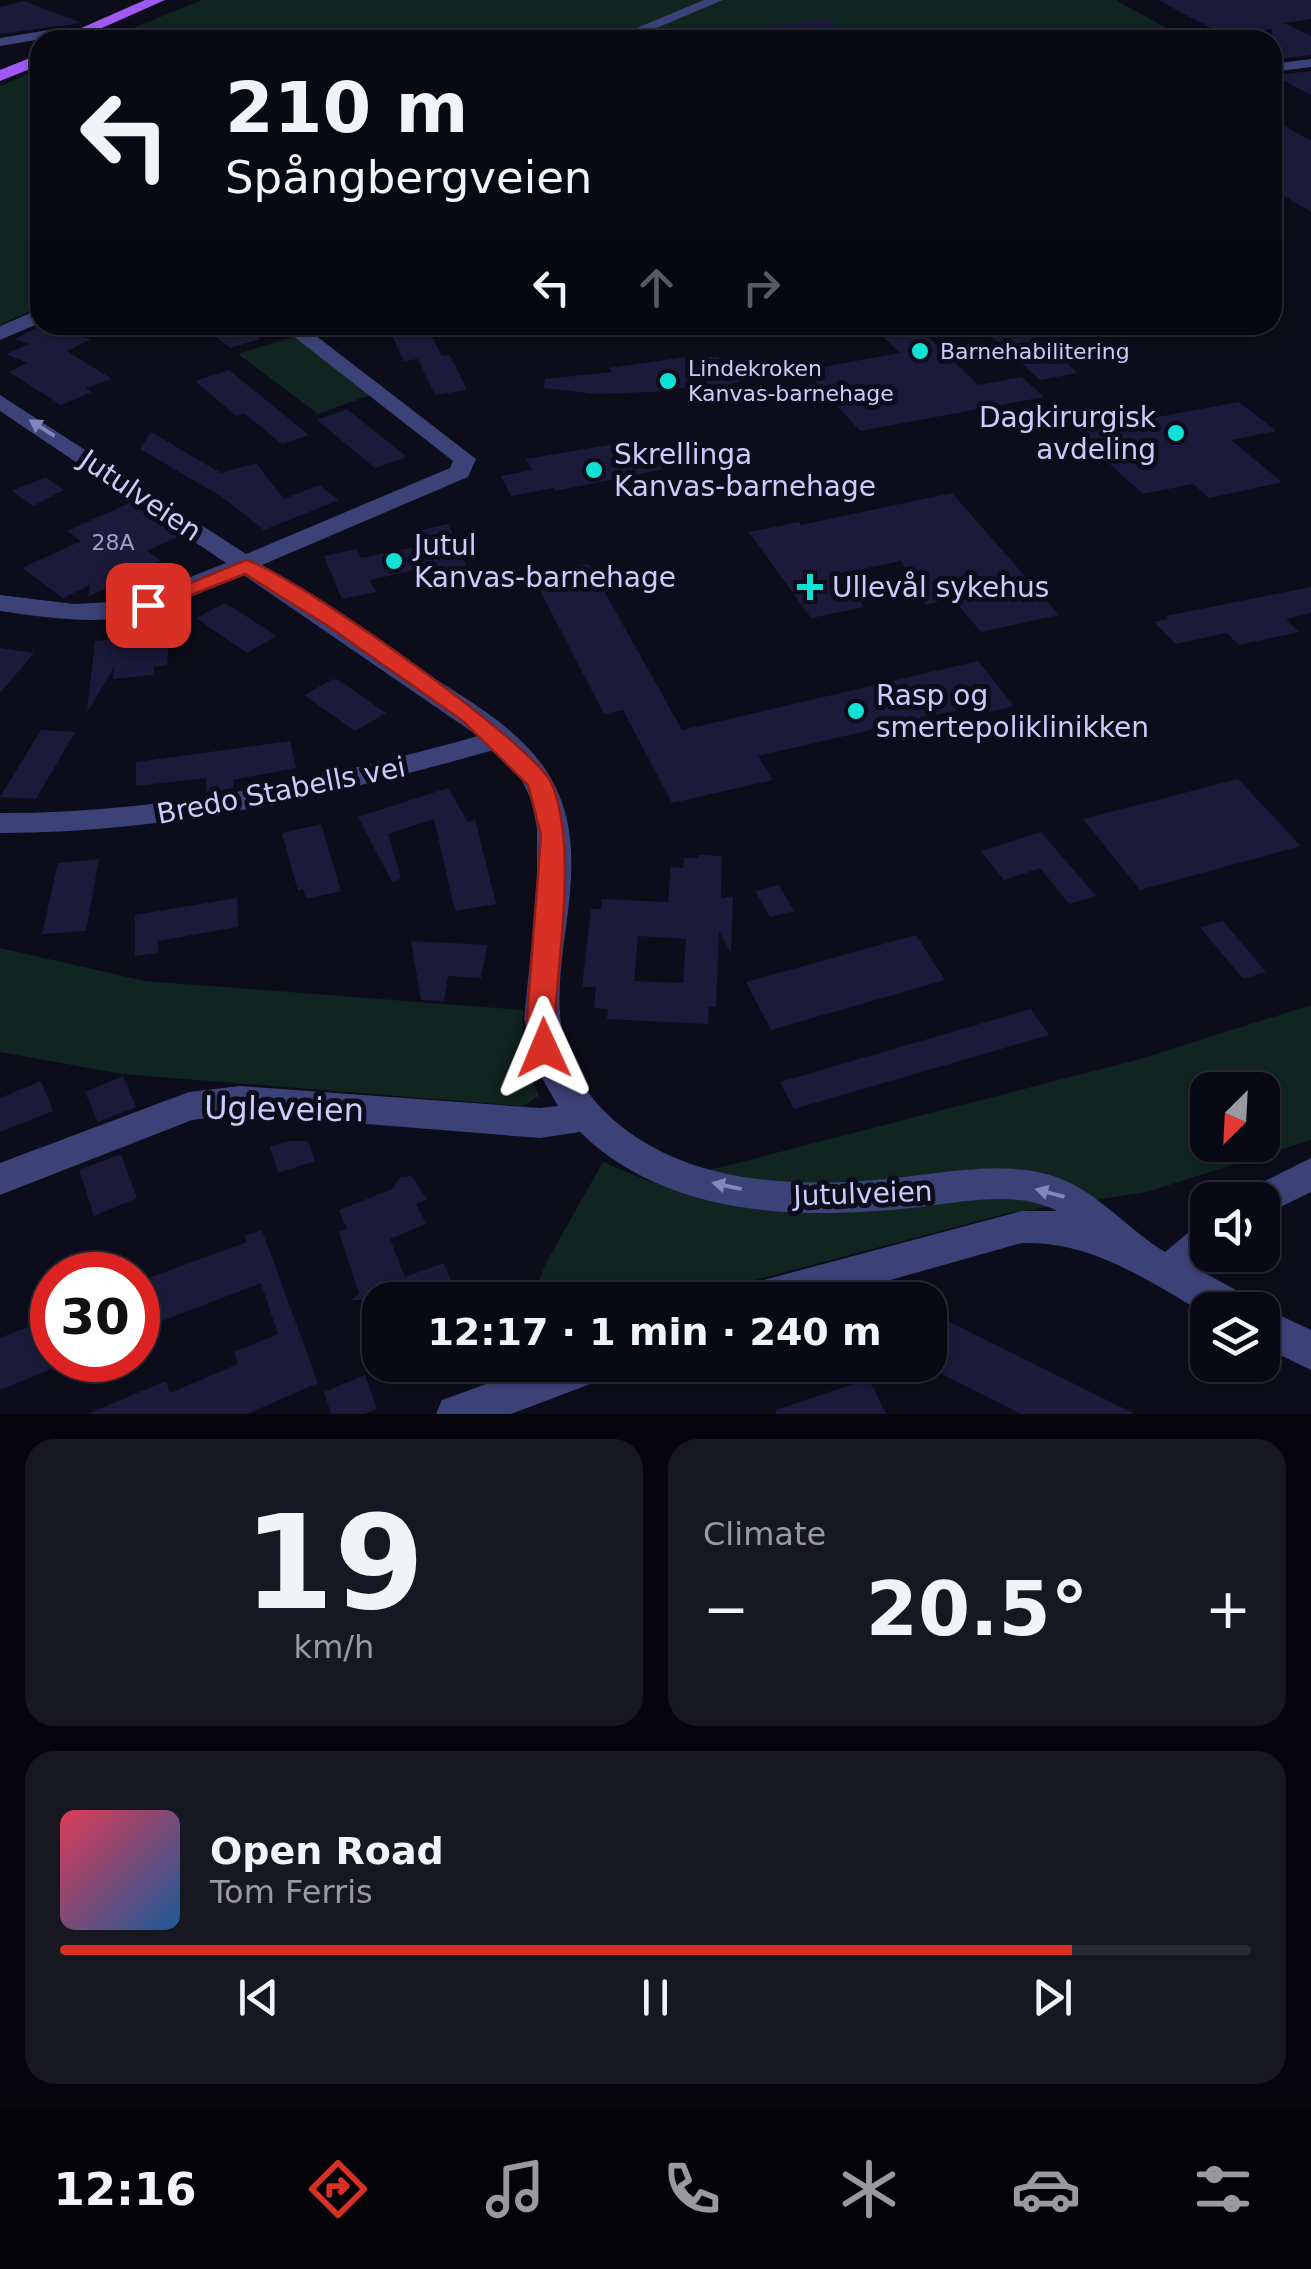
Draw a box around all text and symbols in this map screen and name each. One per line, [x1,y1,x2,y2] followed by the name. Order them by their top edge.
[225,67,468,149] text: 210 m
[60,70,190,200] icon: left
[225,151,592,204] text: Spångbergveien
[524,260,579,315] icon: left
[629,260,684,315] icon: ahead
[734,260,789,315] icon: right
[940,339,1130,364] place label: Barnehabilitering
[909,340,931,362] marker: Barnehabilitering
[688,356,894,406] place label: Lindekroken Kanvas-barnehage
[657,370,679,392] marker: Lindekroken Kanvas-barnehage
[979,401,1157,466] place label: Dagkirurgisk avdeling
[28,420,56,438] one-way arrow
[1165,422,1187,444] marker: Dagkirurgisk avdeling
[614,438,876,503] place label: Skrellinga Kanvas-barnehage
[72,442,208,548] street label: Jutulveien
[583,459,605,481] marker: Skrellinga Kanvas-barnehage
[412,529,676,594] place label: Jutul Kanvas-barnehage
[91,530,135,555] house number: 28A
[383,550,405,572] marker: Jutul Kanvas-barnehage
[106,563,191,648] pin
[832,571,1049,604] place label: Ullevål sykehus
[797,574,823,600] marker: Ullevål sykehus
[121,578,176,633] icon: arrive
[876,679,1149,744] place label: Rasp og smertepoliklinikken
[845,700,867,722] marker: Rasp og smertepoliklinikken
[154,750,408,831] street label: Bredo Stabells vei
[492,996,596,1100] position arrow
[1190,1072,1280,1162] north arrow
[1190,1072,1280,1382] map controls
[204,1089,364,1129] street label: Ugleveien
[791,1175,933,1212] street label: Jutulveien
[711,1178,742,1194] one-way arrow
[1190,1182,1280,1272] button: sound
[1034,1184,1065,1200] one-way arrow
[30,1252,160,1382] speed limit sign: 30
[1190,1292,1280,1382] button: layers
[427,1310,882,1354] text: 12:17 · 1 min · 240 m
[244,1487,424,1639] text: 19
[703,1515,826,1553] text: Climate
[866,1565,1088,1653] text: 20.5°
[703,1577,749,1641] text: −
[1205,1577,1251,1641] text: +
[294,1628,374,1666] text: km/h
[210,1829,444,1873] text: Open Road
[210,1873,373,1911] text: Tom Ferris
[231,1970,286,2025] icon: previous
[628,1970,683,2025] icon: pause
[1025,1970,1080,2025] icon: next
[303,2154,373,2224] icon: directions
[480,2154,550,2224] icon: music
[657,2154,727,2224] icon: phone
[834,2154,904,2224] icon: climate
[1011,2154,1081,2224] icon: car
[1188,2154,1258,2224] icon: filters
[53,2163,197,2216] text: 12:16

